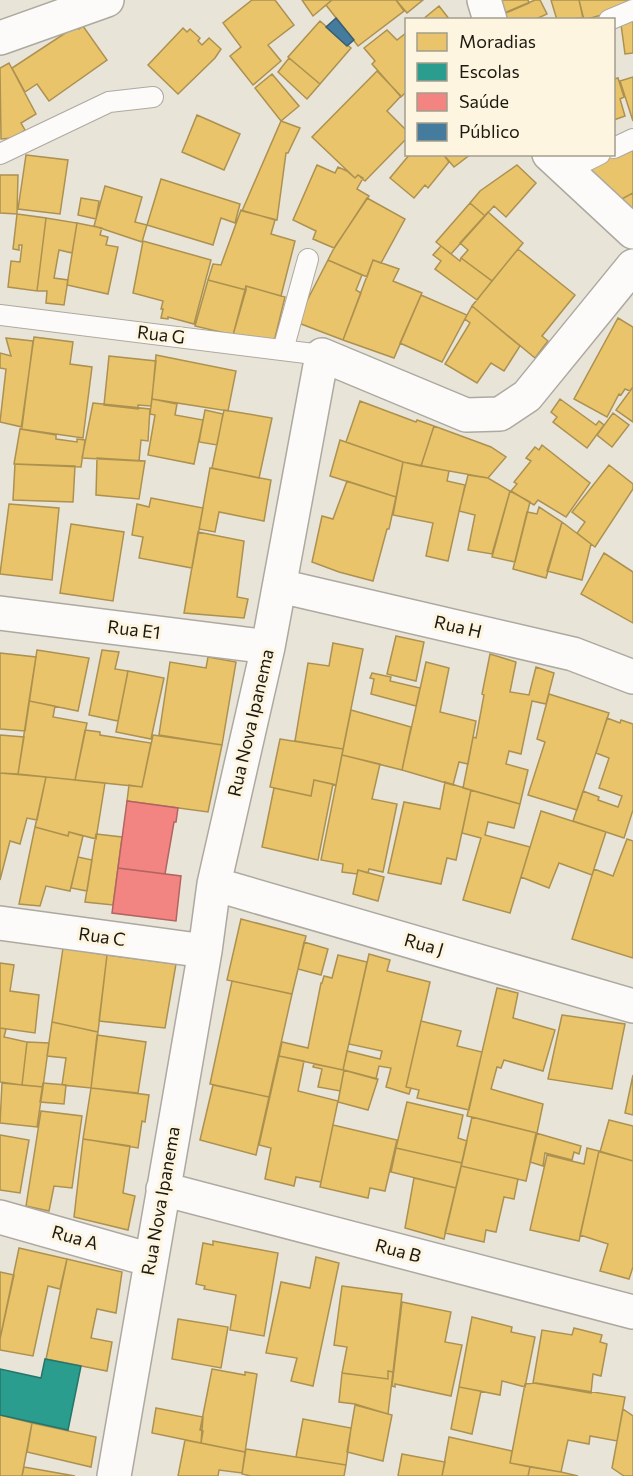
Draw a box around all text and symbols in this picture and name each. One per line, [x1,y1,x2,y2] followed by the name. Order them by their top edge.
[405,18,615,156] legend
[459,30,536,52] text: Moradias
[459,60,520,82] text: Escolas
[459,90,509,112] text: Saúde
[459,120,520,142] text: Público
[136,320,186,348] street label: Rua G
[432,610,484,642] street label: Rua H
[106,615,162,643] street label: Rua E1
[222,647,278,799] street label: Rua Nova Ipanema
[77,922,127,950] street label: Rua C
[402,928,447,960] street label: Rua J
[136,1125,184,1277] street label: Rua Nova Ipanema
[50,1220,101,1254] street label: Rua A
[373,1233,424,1267] street label: Rua B

